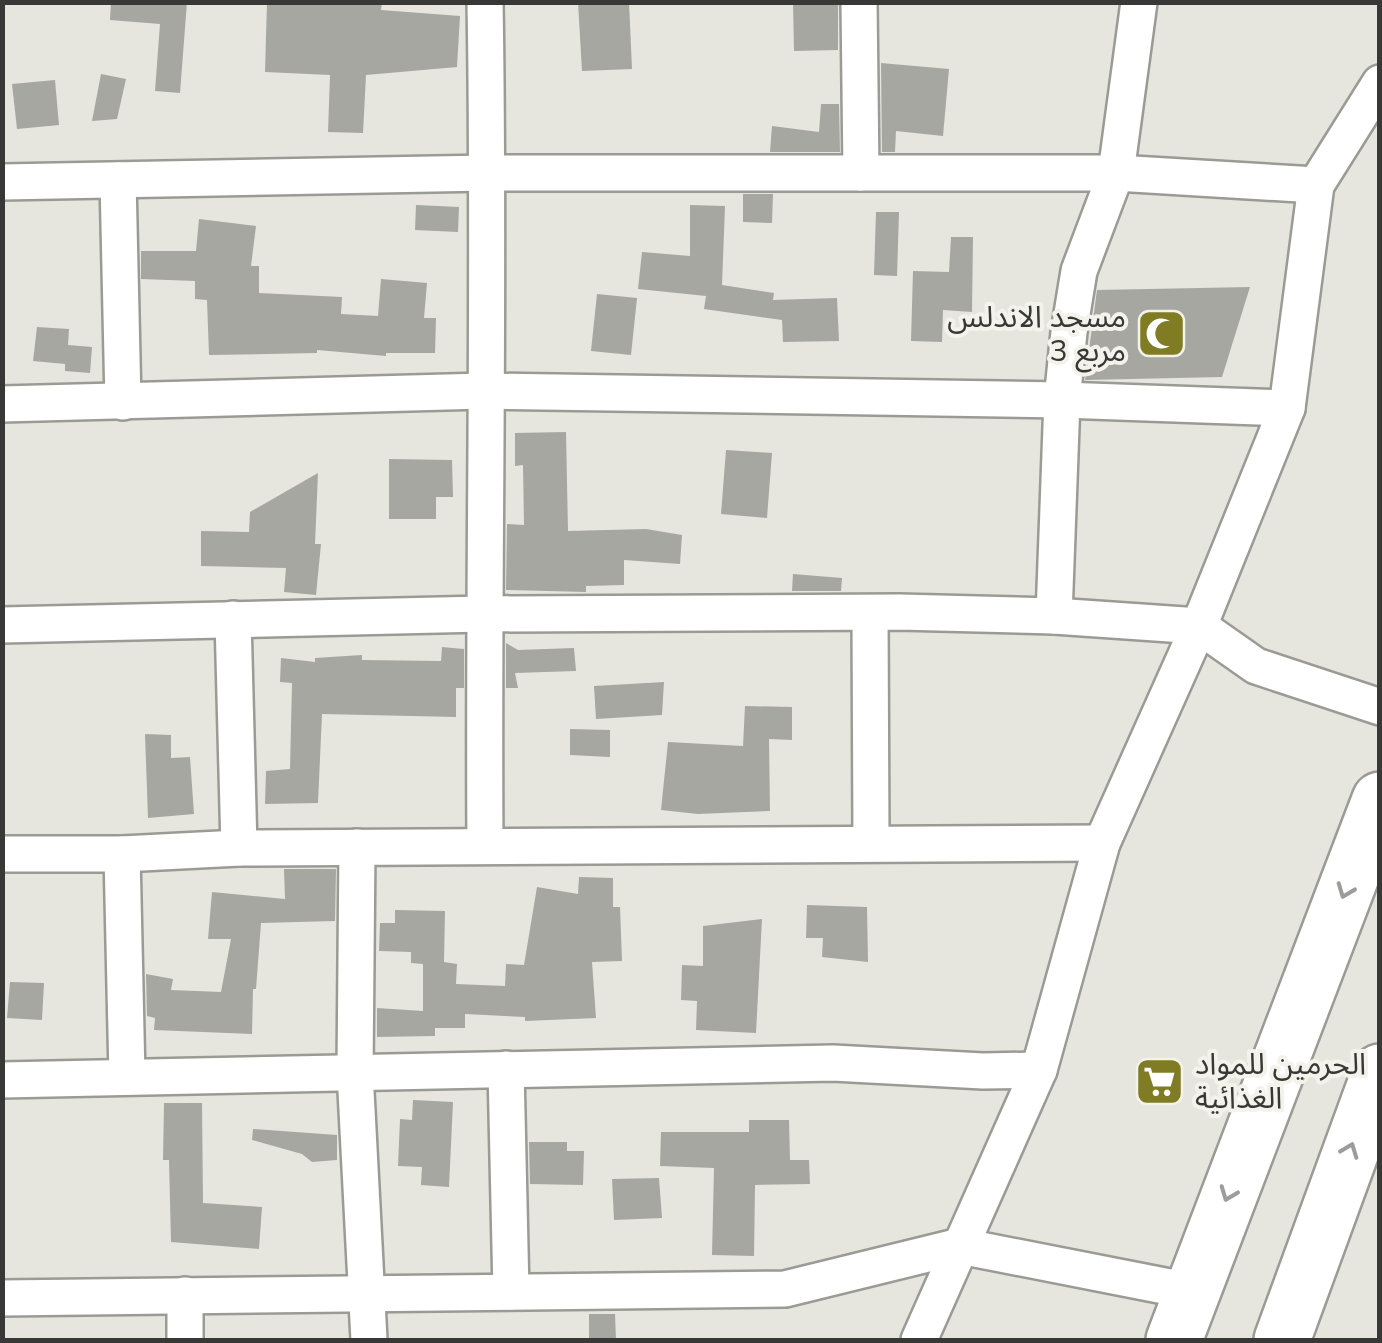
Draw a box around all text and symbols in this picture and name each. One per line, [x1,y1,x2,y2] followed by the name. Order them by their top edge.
[947,297,1126,373] place label: مسجد الاندلس مربع 3
[1135,308,1187,360] mosque icon: مسجد الاندلس مربع 3
[1337,882,1357,899] one-way arrow
[1195,1044,1366,1116] place label: الحرمين للمواد الغذائية
[1134,1055,1186,1107] supermarket icon: الحرمين للمواد الغذائية
[1339,1142,1359,1159] one-way arrow
[1219,1185,1240,1202] one-way arrow

